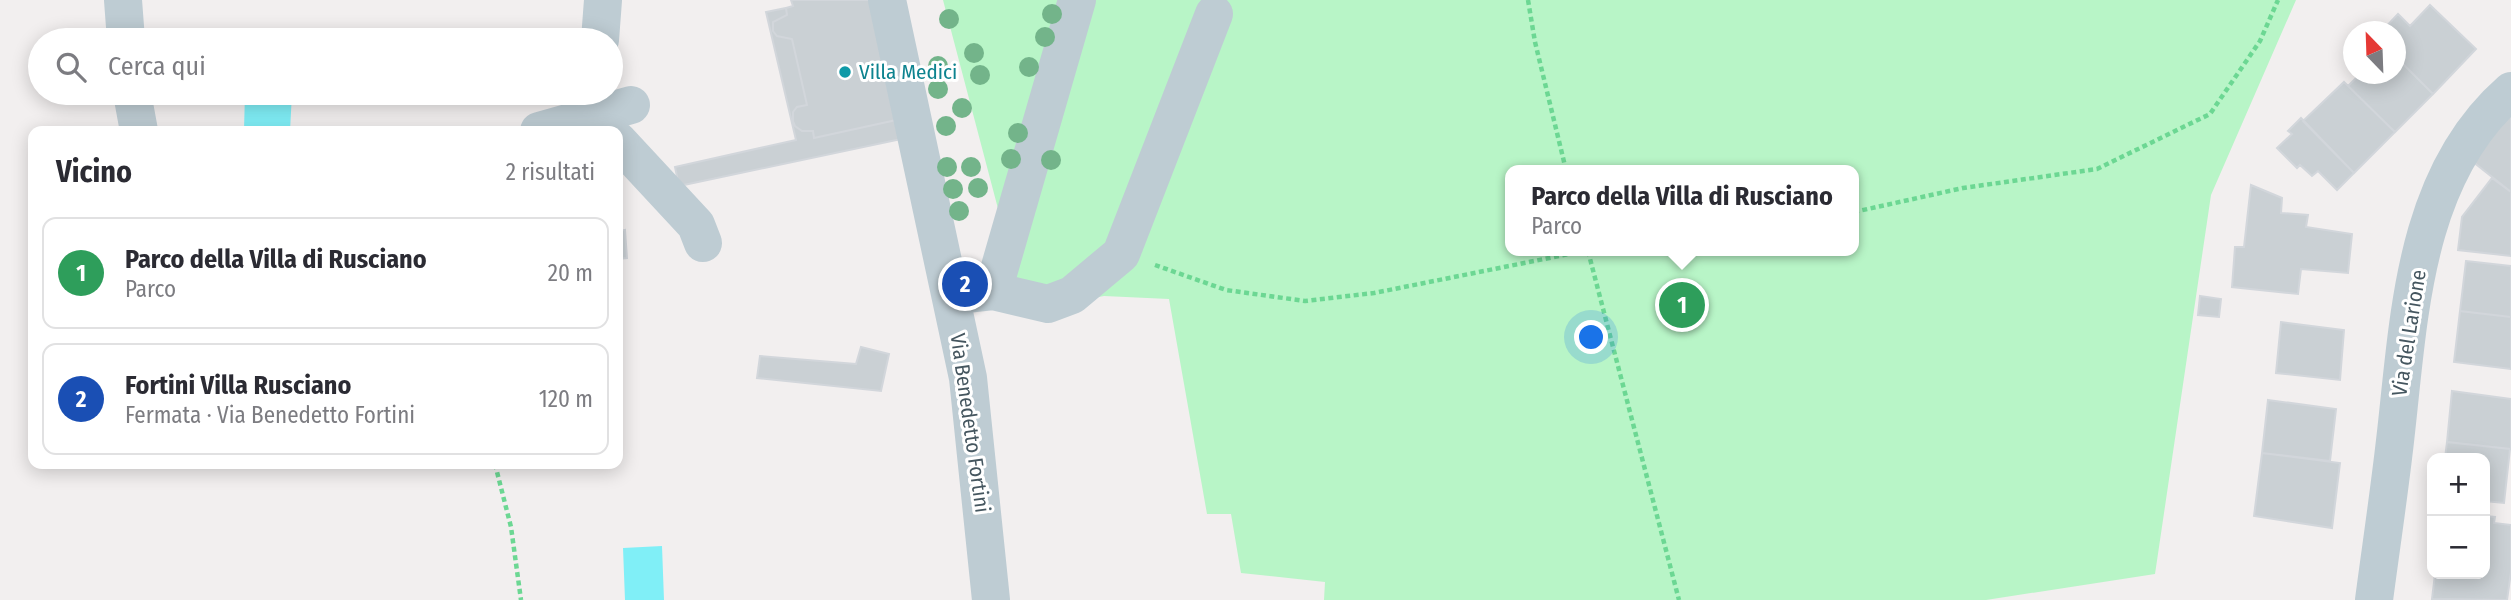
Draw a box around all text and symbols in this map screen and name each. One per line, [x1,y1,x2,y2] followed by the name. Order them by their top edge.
[2343,21,2406,84] north arrow
[28,28,623,105] search box
[52,48,90,86] icon: search
[108,51,206,82] text: Cerca qui
[859,59,957,85] place label: Villa Medici
[837,64,853,80] marker: Villa Medici
[56,154,132,190] text: Vicino
[506,158,595,186] text: 2 risultati
[1505,165,1859,256] popup
[1531,181,1833,212] text: Parco della Villa di Rusciano
[1531,212,1582,240] text: Parco
[125,244,427,275] text: Parco della Villa di Rusciano
[942,258,988,310] pin: 2
[76,259,86,287] text: 1
[548,259,593,287] text: 20 m
[2386,268,2432,398] street label: Via del Larione
[125,275,176,303] text: Parco
[1659,279,1705,331] pin: 1
[1574,320,1608,354] your location
[945,332,995,514] street label: Via Benedetto Fortini
[125,370,351,401] text: Fortini Villa Rusciano
[76,385,86,413] text: 2
[539,385,593,413] text: 120 m
[125,401,415,429] text: Fermata · Via Benedetto Fortini
[2427,453,2490,579] map controls
[2427,453,2490,516] button: +
[2427,516,2490,579] button: −

